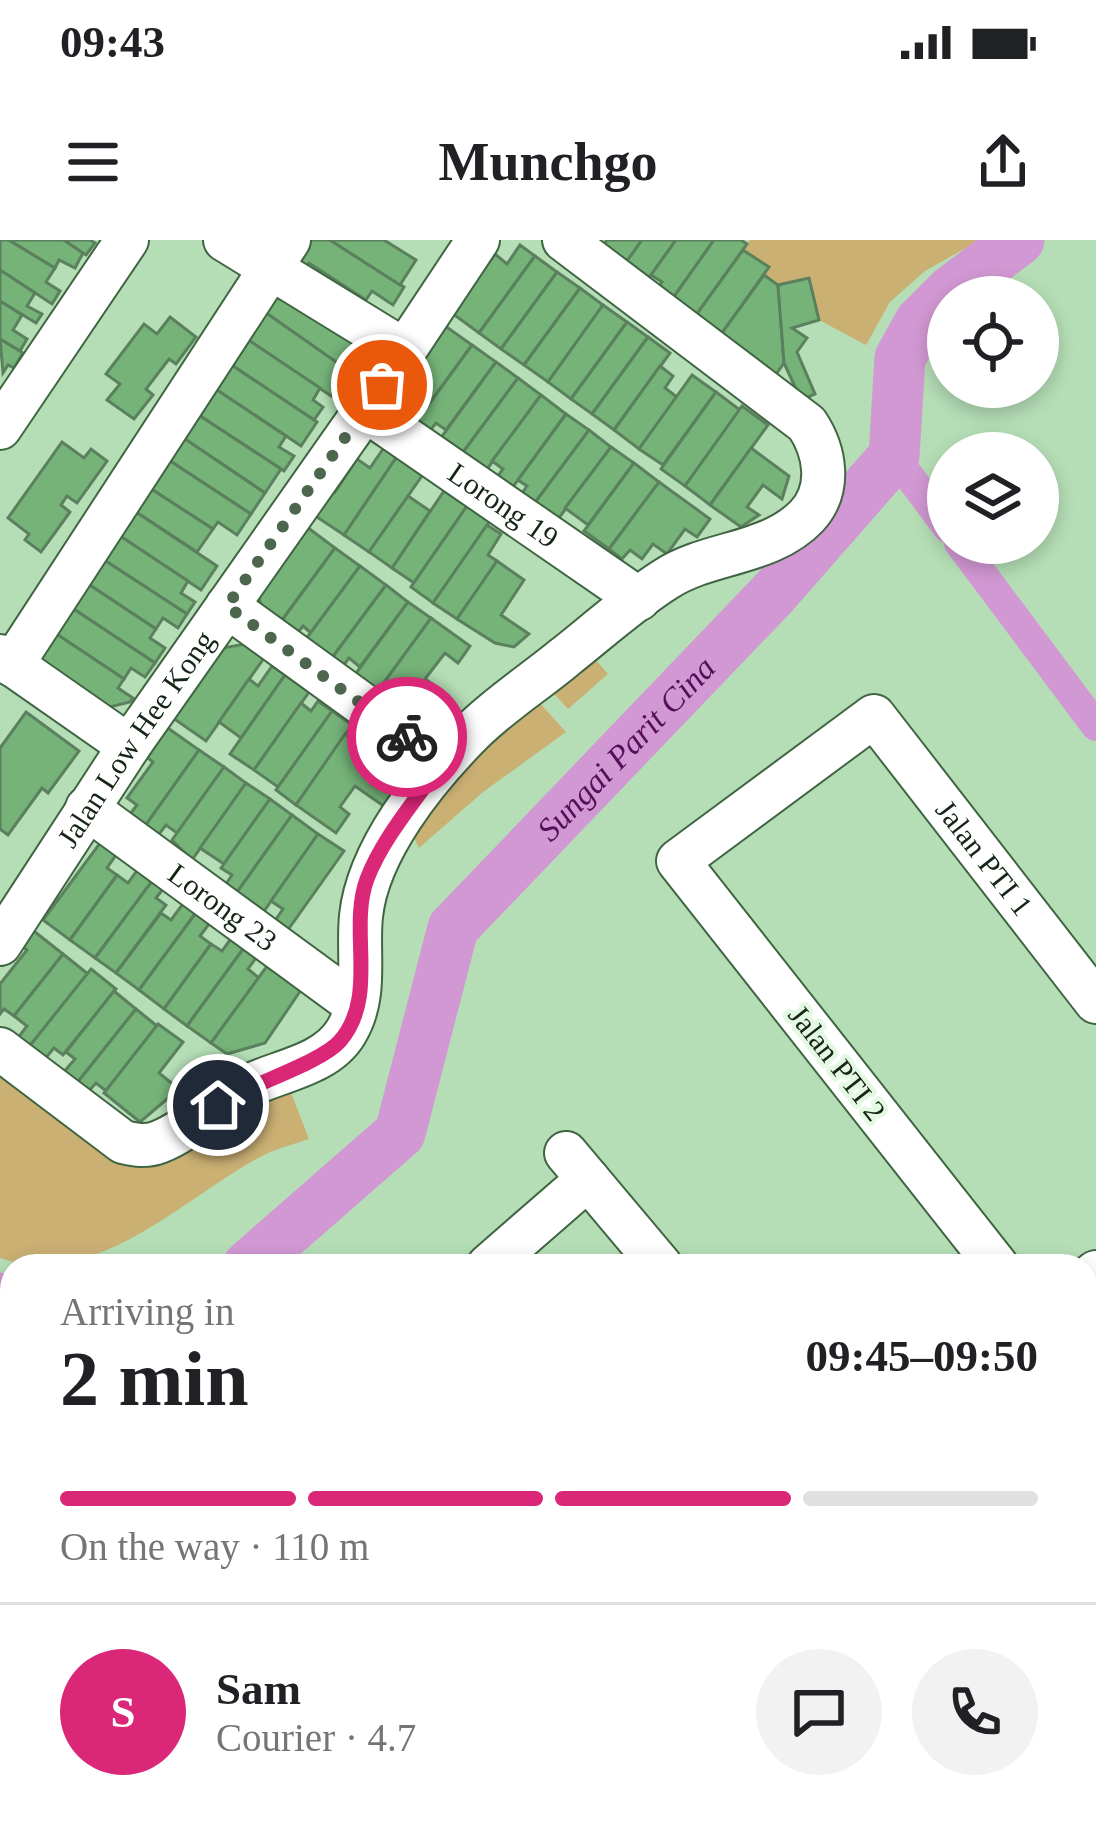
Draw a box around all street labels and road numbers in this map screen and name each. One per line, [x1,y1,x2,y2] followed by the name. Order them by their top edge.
[442,456,565,554] street label: Lorong 19
[51,624,221,853] street label: Jalan Low Hee Kong
[930,793,1039,922] street label: Jalan PTI 1
[162,856,283,957] street label: Lorong 23
[782,999,892,1127] street label: Jalan PTI 2

